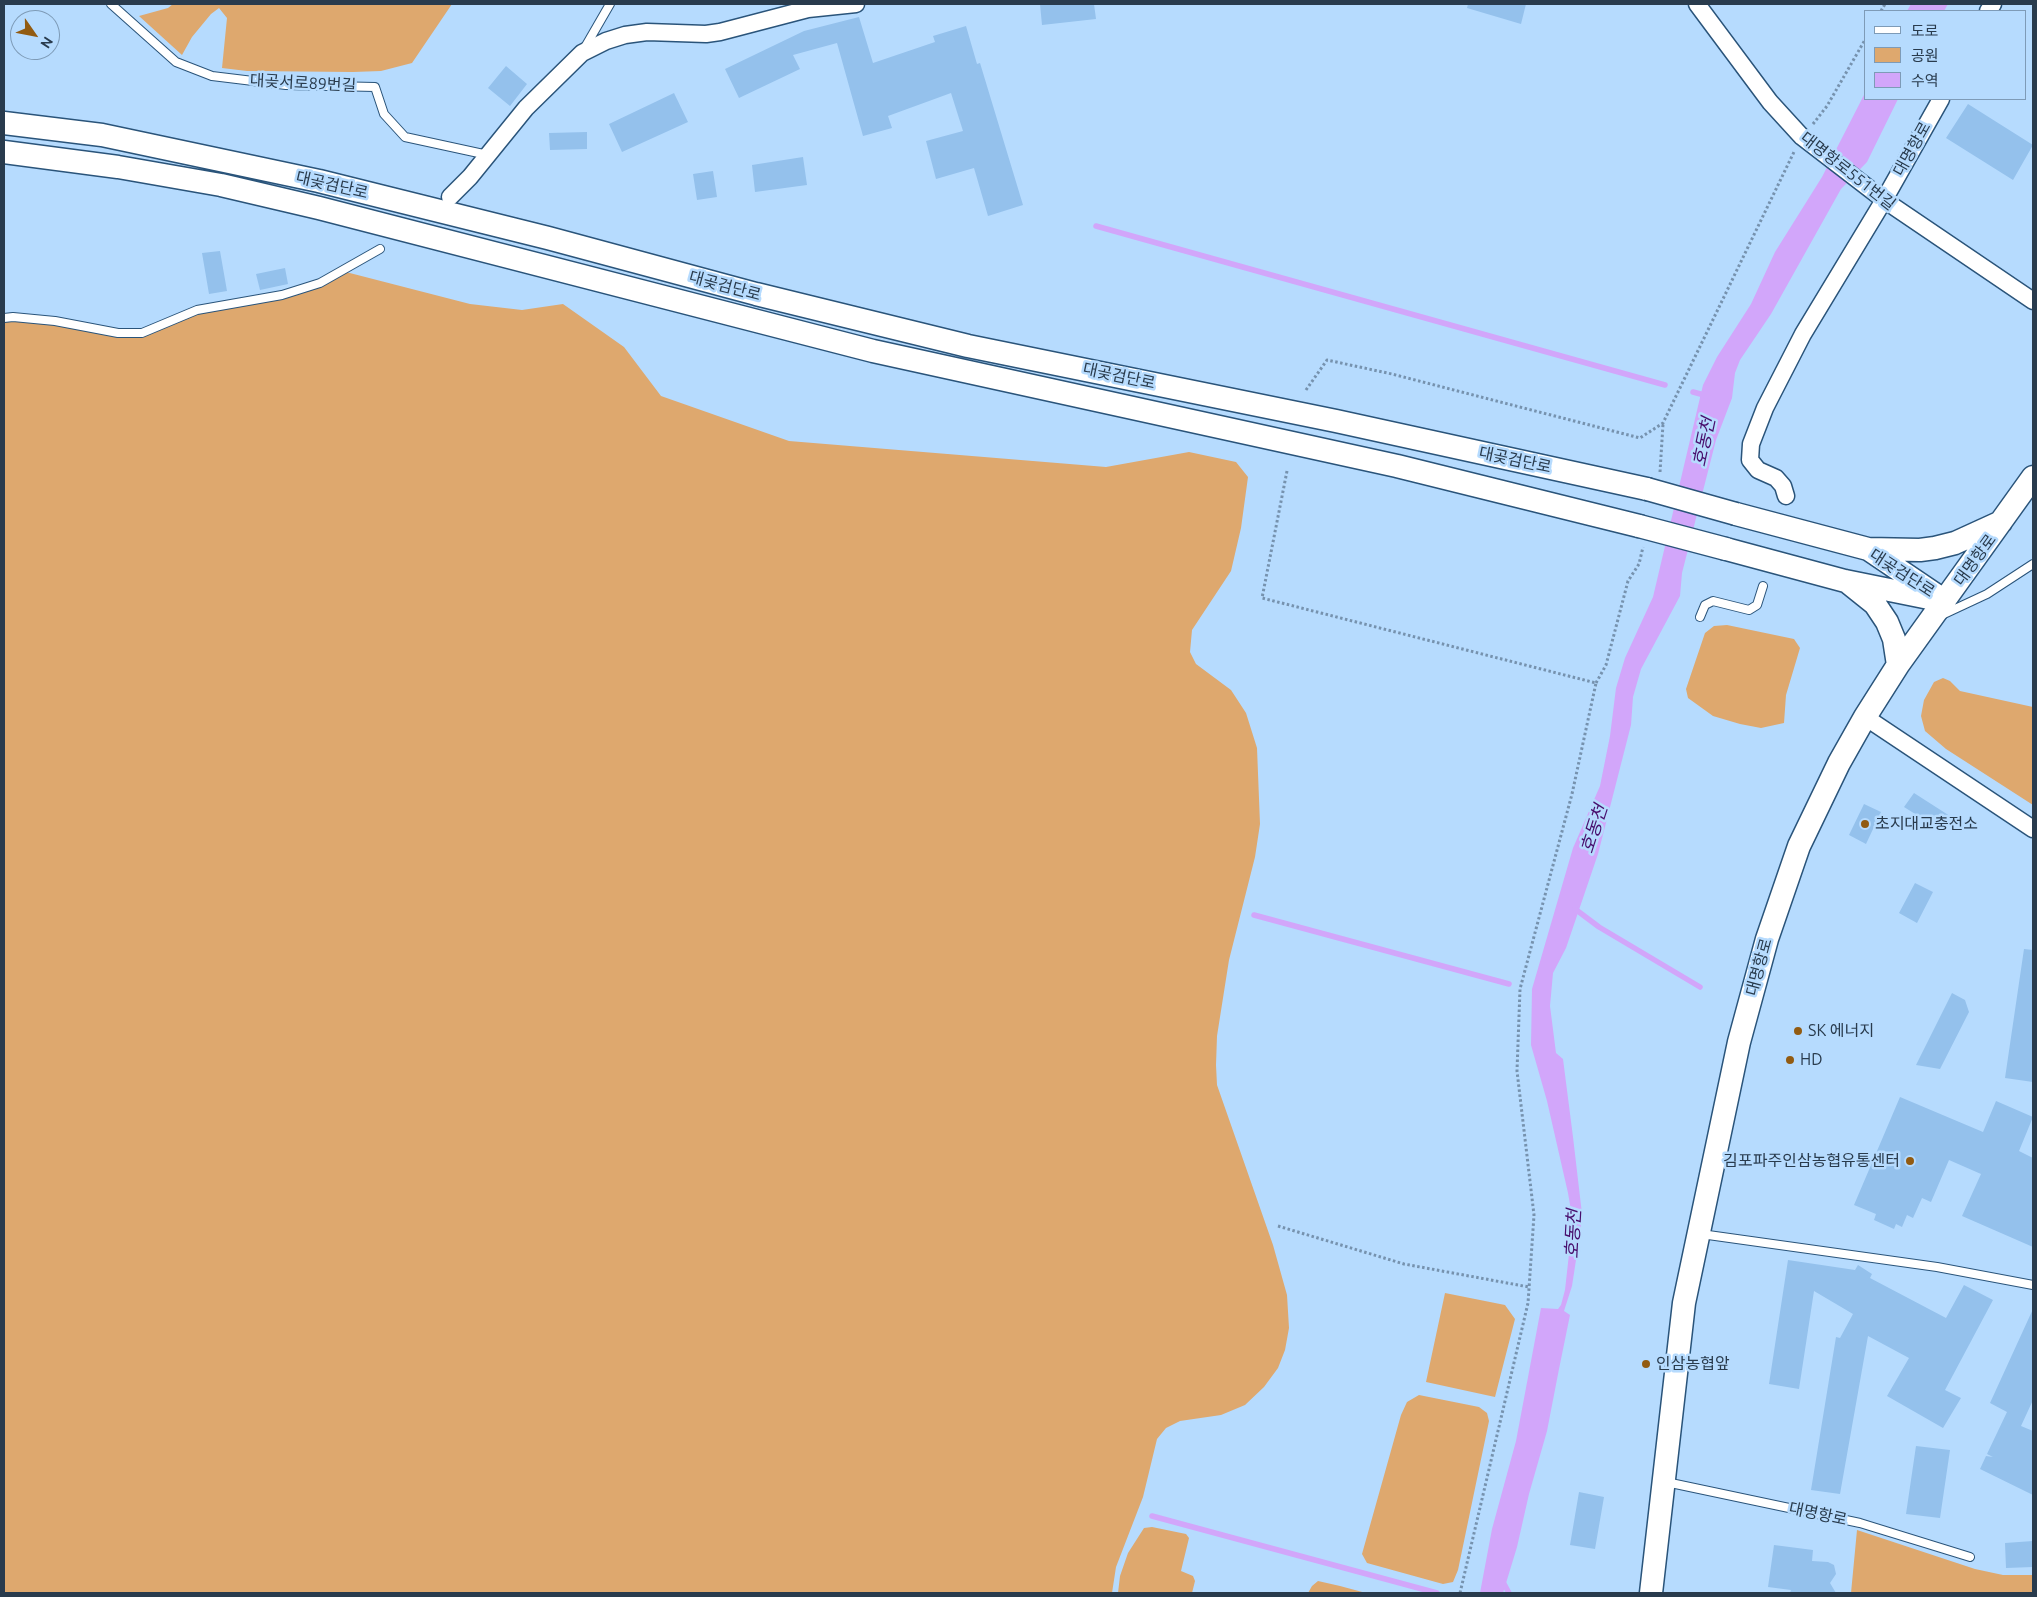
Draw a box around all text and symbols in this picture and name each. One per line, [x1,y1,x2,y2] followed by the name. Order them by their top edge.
[10,10,60,60] north arrow
[1864,10,2027,100] legend
[1911,22,1939,39] text: 도로
[37,34,56,51] text: N
[1911,47,1939,64] text: 공원
[249,71,357,95] street label: 대곶서로89번길
[1911,72,1939,89] text: 수역
[1889,119,1935,179] street label: 대명항로
[1797,128,1899,214] street label: 대명항로551번길
[294,167,370,203] street label: 대곶검단로
[687,267,763,305] street label: 대곶검단로
[1081,359,1157,393] street label: 대곶검단로
[1688,415,1720,469] water label: 호동천
[1477,443,1553,477] street label: 대곶검단로
[1950,531,2000,589] street label: 대명항로
[1866,545,1938,601] street label: 대곶검단로
[1576,802,1612,856] water label: 호동천
[1875,814,1978,834] place label: 초지대교충전소
[1859,818,1871,830] marker: 초지대교충전소
[1742,936,1776,998] street label: 대명항로
[1808,1021,1874,1041] place label: SK 에너지
[1792,1025,1804,1037] marker: SK 에너지
[1800,1050,1822,1070] place label: HD
[1784,1054,1796,1066] marker: HD
[1723,1151,1900,1171] place label: 김포파주인삼농협유통센터
[1904,1155,1916,1167] marker: 김포파주인삼농협유통센터
[1561,1209,1585,1259] water label: 호동천
[1656,1354,1730,1374] place label: 인삼농협앞
[1640,1358,1652,1370] marker: 인삼농협앞
[1787,1498,1849,1530] street label: 대명항로

